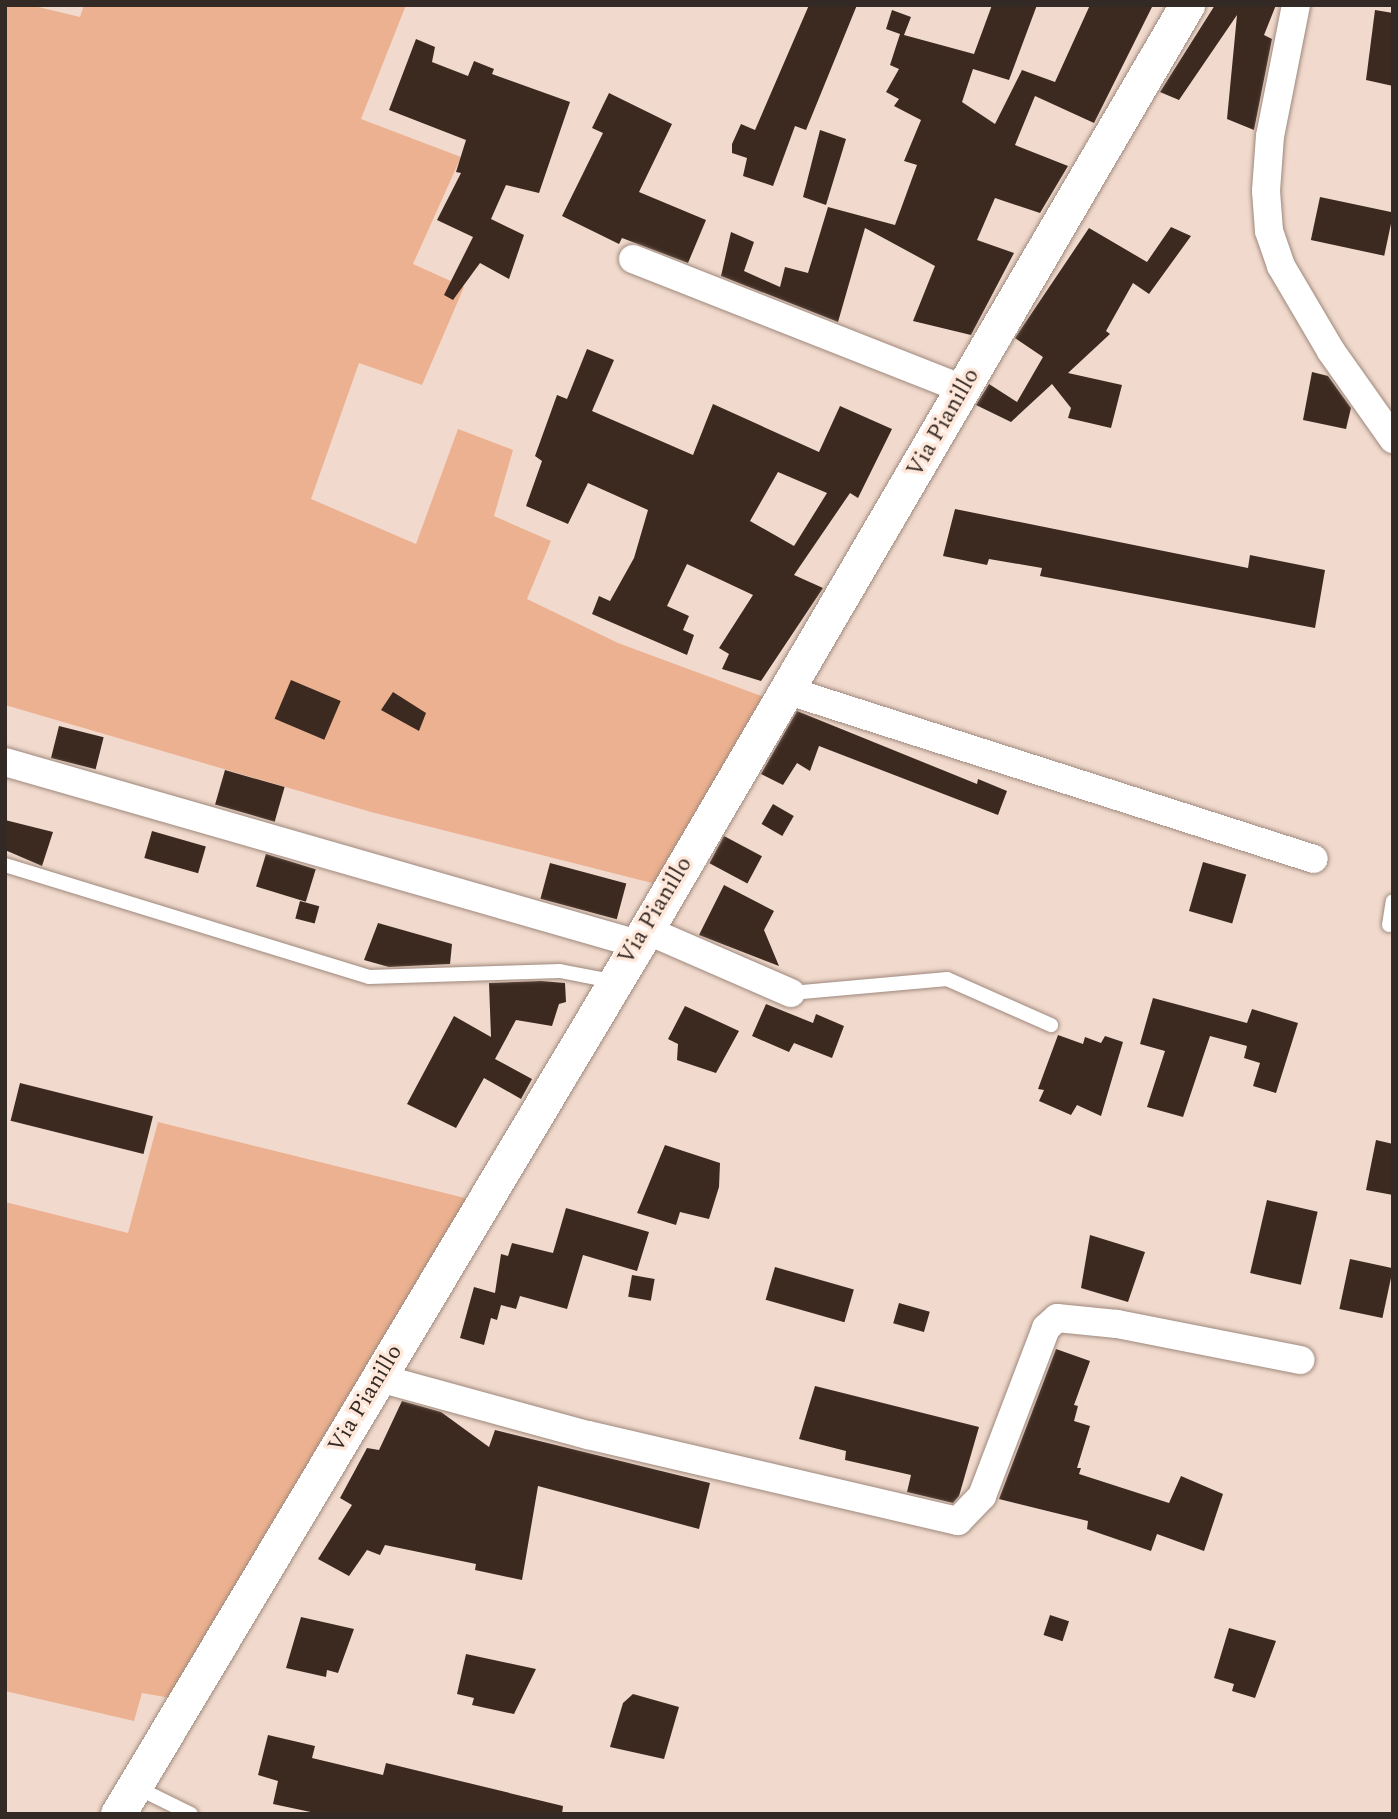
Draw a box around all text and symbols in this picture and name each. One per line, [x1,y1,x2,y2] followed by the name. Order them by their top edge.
[902,364,986,482] street label: Via Pianillo
[613,852,699,970] street label: Via Pianillo
[323,1340,409,1458] street label: Via Pianillo

